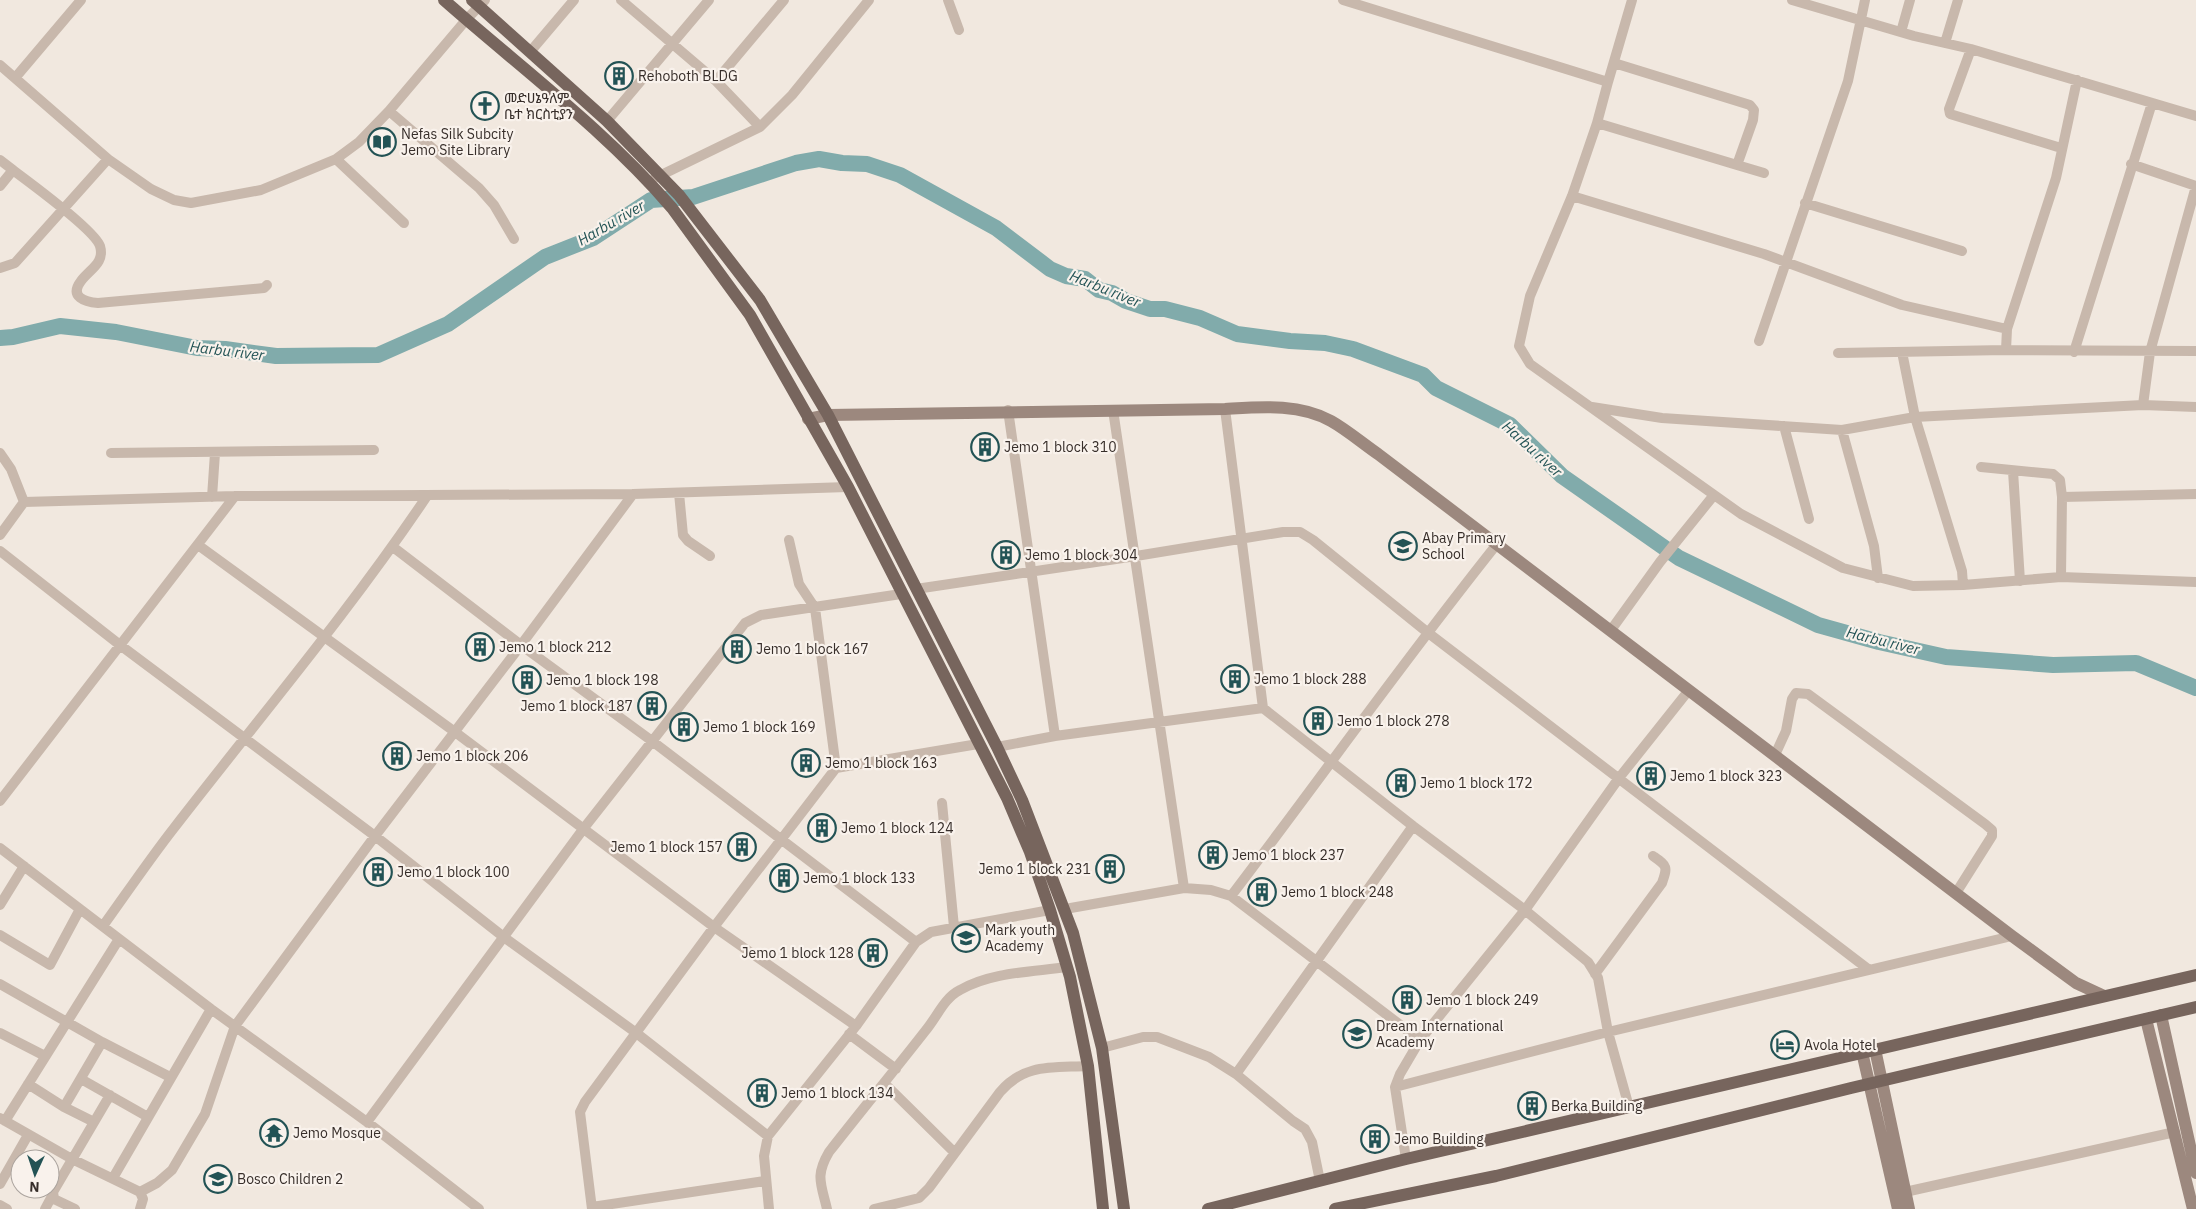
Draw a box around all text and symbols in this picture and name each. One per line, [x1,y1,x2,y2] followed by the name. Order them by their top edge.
[604,61,634,91] building icon: Rehoboth BLDG
[638,67,738,85] place label: Rehoboth BLDG
[504,89,573,123] place label: መድሀኔዓለም ቤተ ክርስቲያን
[470,91,500,121] church icon: መድሀኔዓለም ቤተ ክርስቲያን
[401,125,514,159] place label: Nefas Silk Subcity Jemo Site Library
[367,127,397,157] library icon: Nefas Silk Subcity Jemo Site Library
[574,195,648,249] water label: Harbu river
[1067,266,1144,312] water label: Harbu river
[189,337,266,365] water label: Harbu river
[1498,417,1567,481] water label: Harbu river
[970,432,1000,462] building icon: Jemo 1 block 310
[1004,438,1117,456] place label: Jemo 1 block 310
[1422,529,1506,563] place label: Abay Primary School
[1388,531,1418,561] school or university icon: Abay Primary School
[991,540,1021,570] building icon: Jemo 1 block 304
[1025,546,1138,564] place label: Jemo 1 block 304
[1845,622,1922,659] water label: Harbu river
[465,632,495,662] building icon: Jemo 1 block 212
[722,634,752,664] building icon: Jemo 1 block 167
[499,638,612,656] place label: Jemo 1 block 212
[756,640,869,658] place label: Jemo 1 block 167
[1220,664,1250,694] building icon: Jemo 1 block 288
[512,665,542,695] building icon: Jemo 1 block 198
[1254,670,1367,688] place label: Jemo 1 block 288
[546,671,659,689] place label: Jemo 1 block 198
[637,691,667,721] building icon: Jemo 1 block 187
[520,697,633,715] place label: Jemo 1 block 187
[1303,706,1333,736] building icon: Jemo 1 block 278
[669,712,699,742] building icon: Jemo 1 block 169
[1337,712,1450,730] place label: Jemo 1 block 278
[703,718,816,736] place label: Jemo 1 block 169
[382,741,412,771] building icon: Jemo 1 block 206
[416,747,529,765] place label: Jemo 1 block 206
[791,748,821,778] building icon: Jemo 1 block 163
[825,754,938,772] place label: Jemo 1 block 163
[1636,761,1666,791] building icon: Jemo 1 block 323
[1670,767,1783,785] place label: Jemo 1 block 323
[1386,768,1416,798] building icon: Jemo 1 block 172
[1420,774,1533,792] place label: Jemo 1 block 172
[807,813,837,843] building icon: Jemo 1 block 124
[841,819,954,837] place label: Jemo 1 block 124
[727,832,757,862] building icon: Jemo 1 block 157
[610,838,723,856] place label: Jemo 1 block 157
[1198,840,1228,870] building icon: Jemo 1 block 237
[1232,846,1345,864] place label: Jemo 1 block 237
[1095,854,1125,884] building icon: Jemo 1 block 231
[363,857,393,887] building icon: Jemo 1 block 100
[978,860,1091,878] place label: Jemo 1 block 231
[397,863,510,881] place label: Jemo 1 block 100
[769,863,799,893] building icon: Jemo 1 block 133
[803,869,916,887] place label: Jemo 1 block 133
[1247,877,1277,907] building icon: Jemo 1 block 248
[1281,883,1394,901] place label: Jemo 1 block 248
[985,921,1055,955] place label: Mark youth Academy
[951,923,981,953] school or university icon: Mark youth Academy
[858,938,888,968] building icon: Jemo 1 block 128
[741,944,854,962] place label: Jemo 1 block 128
[1392,985,1422,1015] building icon: Jemo 1 block 249
[1426,991,1539,1009] place label: Jemo 1 block 249
[1376,1017,1503,1051] place label: Dream International Academy
[1342,1019,1372,1049] school or university icon: Dream International Academy
[1770,1030,1800,1060] hotel icon: Avola Hotel
[1804,1036,1876,1054] place label: Avola Hotel
[747,1078,777,1108] building icon: Jemo 1 block 134
[781,1084,894,1102] place label: Jemo 1 block 134
[1517,1091,1547,1121] building icon: Berka Building
[1551,1097,1643,1115] place label: Berka Building
[259,1118,289,1148] temple icon: Jemo Mosque
[293,1124,381,1142] place label: Jemo Mosque
[1360,1124,1390,1154] building icon: Jemo Building
[1394,1130,1484,1148] place label: Jemo Building
[10,1149,60,1199] north arrow
[203,1164,233,1194] school or university icon: Bosco Children 2
[237,1170,343,1188] place label: Bosco Children 2
[29,1178,40,1196] text: N

